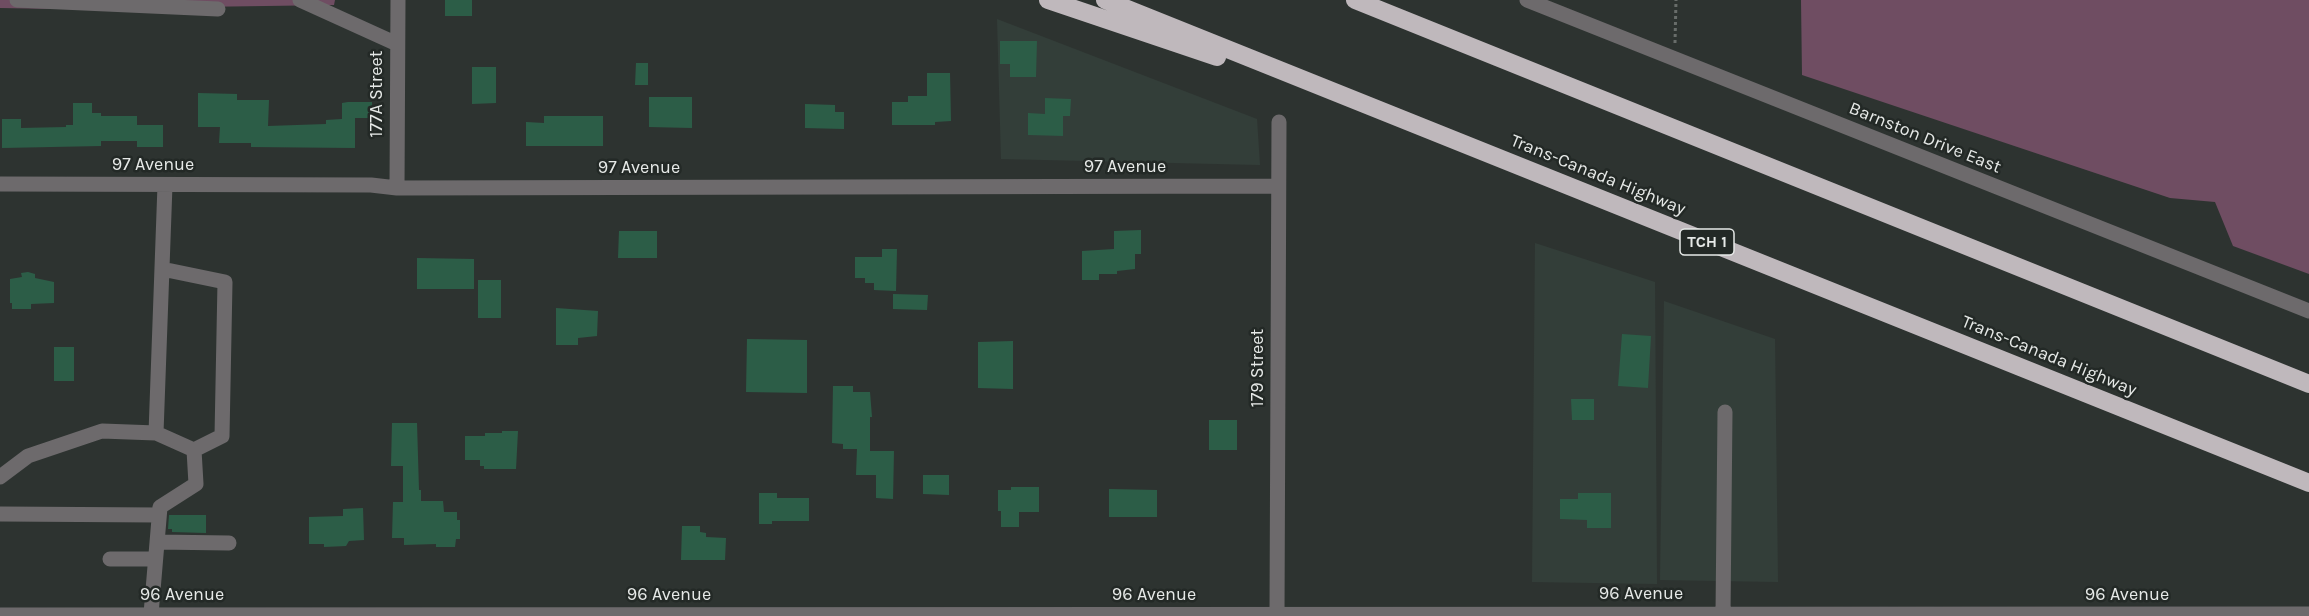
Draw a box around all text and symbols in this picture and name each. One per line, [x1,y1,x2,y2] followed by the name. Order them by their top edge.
[366,51,388,137] street label: 177A Street
[1846,98,2004,178] street label: Barnston Drive East
[1507,130,1689,220] street label: Trans-Canada Highway
[112,154,194,176] street label: 97 Avenue
[1084,156,1166,178] street label: 97 Avenue
[598,157,680,179] street label: 97 Avenue
[1680,229,1734,255] road number: TCH 1
[1958,311,2140,401] street label: Trans-Canada Highway
[1247,329,1269,407] street label: 179 Street
[1599,583,1683,605] street label: 96 Avenue
[140,584,224,606] street label: 96 Avenue
[627,584,711,606] street label: 96 Avenue
[1112,584,1196,606] street label: 96 Avenue
[2085,584,2169,606] street label: 96 Avenue

